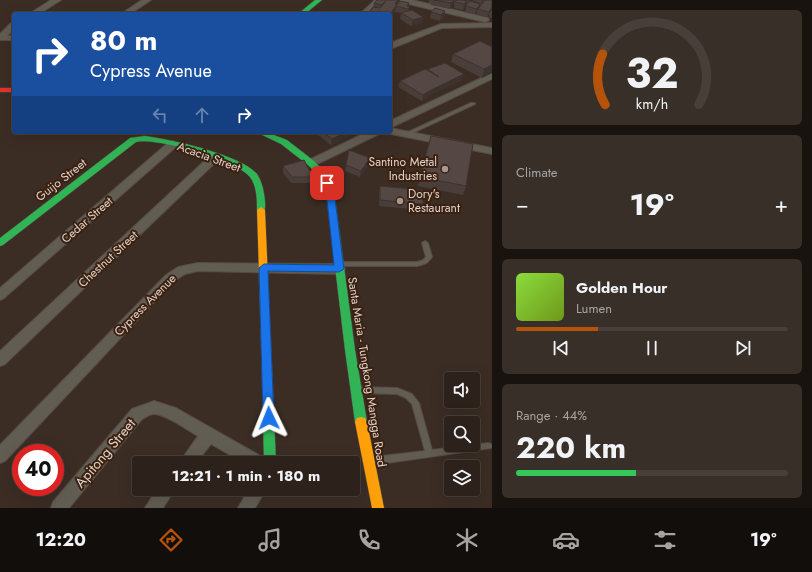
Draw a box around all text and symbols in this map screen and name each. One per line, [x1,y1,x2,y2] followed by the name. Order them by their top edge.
[90,20,157,61] text: 80 m
[24,28,76,80] icon: right
[625,43,679,104] text: 32
[90,58,212,84] text: Cypress Avenue
[636,94,668,114] text: km/h
[149,104,171,126] icon: left
[191,104,213,126] icon: ahead
[233,104,255,126] icon: right
[175,137,243,177] street label: Acacia Street
[369,153,437,185] place label: Santino Metal Industries
[32,154,90,206] street label: Guijo Street
[516,163,557,182] text: Climate
[440,164,450,174] marker: Santino Metal Industries
[310,166,344,200] pin
[316,172,338,194] icon: arrive
[630,183,674,226] text: 19°
[408,185,460,217] place label: Dory's Restaurant
[516,188,529,220] text: −
[774,188,788,220] text: +
[57,192,117,248] street label: Cedar Street
[395,196,405,206] marker: Dory's Restaurant
[74,226,142,292] street label: Chestnut Street
[110,270,180,340] street label: Cypress Avenue
[343,276,391,468] street label: Santa Maria - Tungkong Mangga Road
[576,277,668,299] text: Golden Hour
[576,299,612,318] text: Lumen
[550,337,572,359] icon: previous
[641,337,663,359] icon: pause
[732,337,754,359] icon: next
[444,372,480,496] map controls
[444,372,480,408] button: sound
[248,397,290,439] position arrow
[516,406,587,425] text: Range · 44%
[70,414,140,492] street label: Apitong Street
[444,416,480,452] button: search
[516,426,626,469] text: 220 km
[12,444,64,496] speed limit sign: 40
[444,460,480,496] button: layers
[172,465,320,487] text: 12:21 · 1 min · 180 m
[157,526,185,554] icon: directions
[256,526,284,554] icon: music
[355,526,383,554] icon: phone
[453,526,481,554] icon: climate
[552,526,580,554] icon: car
[651,526,679,554] icon: filters
[35,527,86,553] text: 12:20
[750,527,777,553] text: 19°

